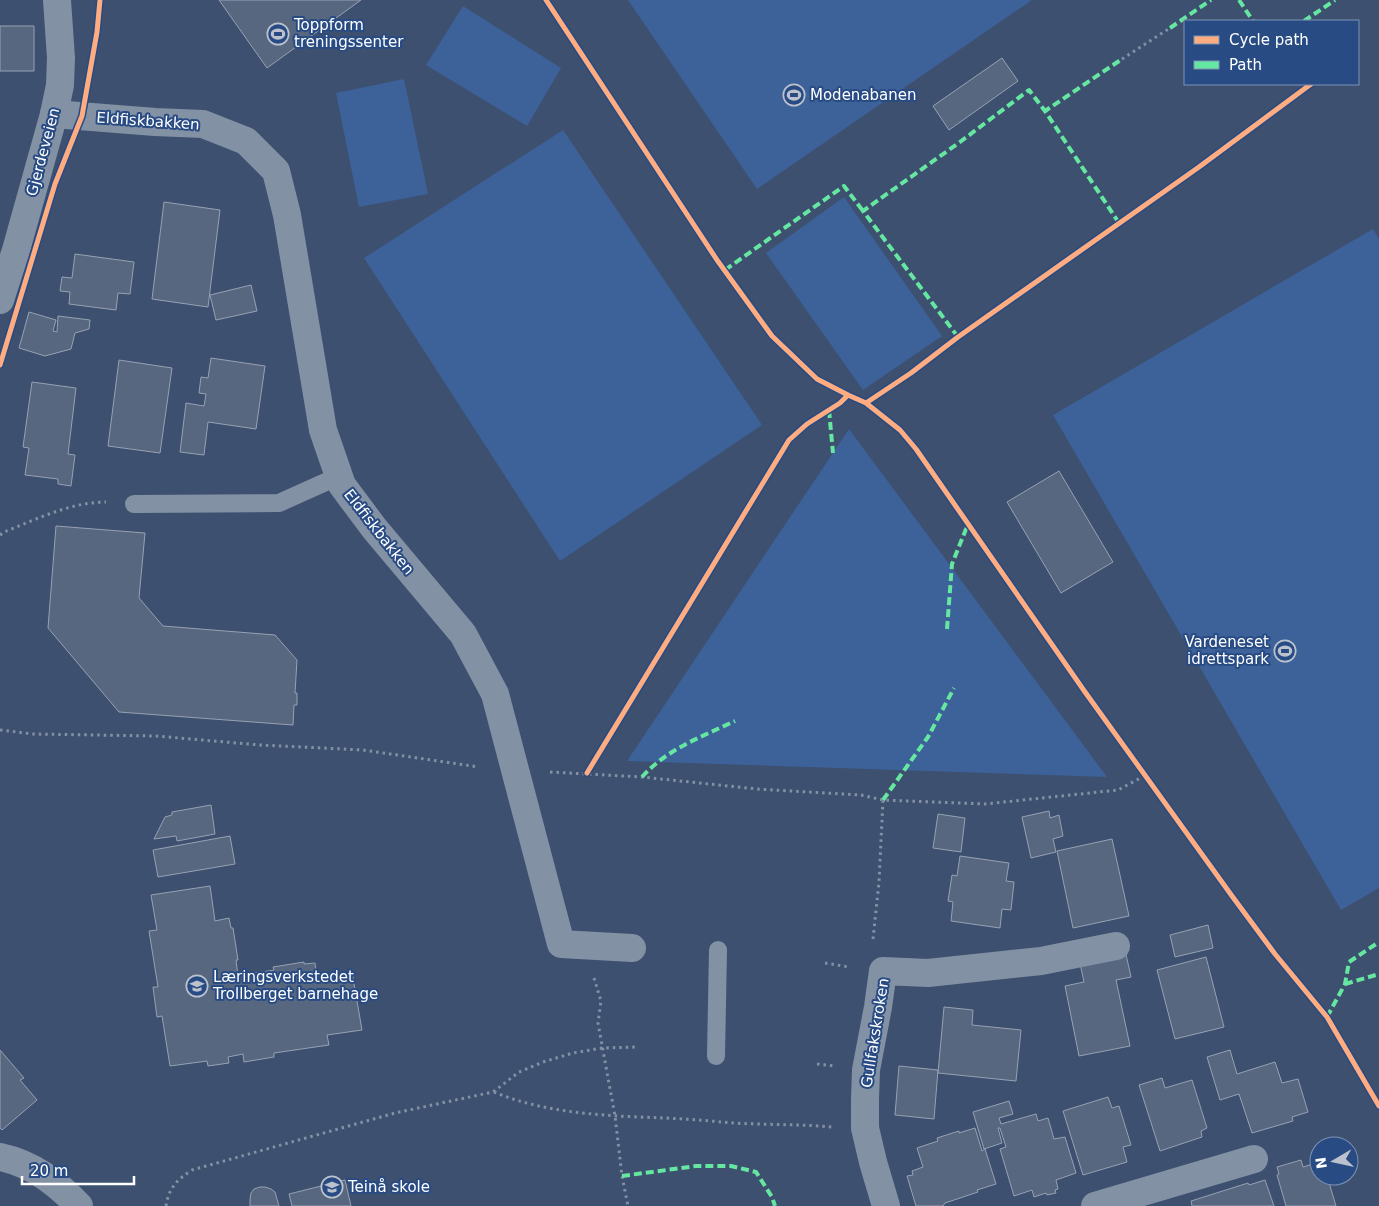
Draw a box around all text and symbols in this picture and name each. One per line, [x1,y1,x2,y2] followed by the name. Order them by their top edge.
[293,16,404,51] place label: Toppform treningssenter
[1184,20,1359,85] legend
[266,22,290,46] sports icon: Toppform treningssenter
[1229,31,1309,49] text: Cycle path
[1229,56,1262,74] text: Path
[782,83,806,107] sports icon: Modenabanen
[810,86,917,104] place label: Modenabanen
[23,106,63,198] street label: Gjerdeveien
[96,108,200,134] street label: Eldfiskbakken
[340,486,418,578] street label: Eldfiskbakken
[1184,633,1269,668] place label: Vardeneset idrettspark
[1273,639,1297,663] sports icon: Vardeneset idrettspark
[212,968,378,1003] place label: Læringsverkstedet Trollberget barnehage
[185,974,209,998] school or university icon: Læringsverkstedet Trollberget barnehage
[857,977,893,1089] street label: Gullfakskroken
[1309,1136,1359,1186] north arrow
[22,1154,135,1186] scale bar
[1312,1156,1330,1170] text: N
[30,1162,68,1180] text: 20 m
[320,1175,344,1199] school or university icon: Teinå skole
[347,1178,430,1196] place label: Teinå skole

